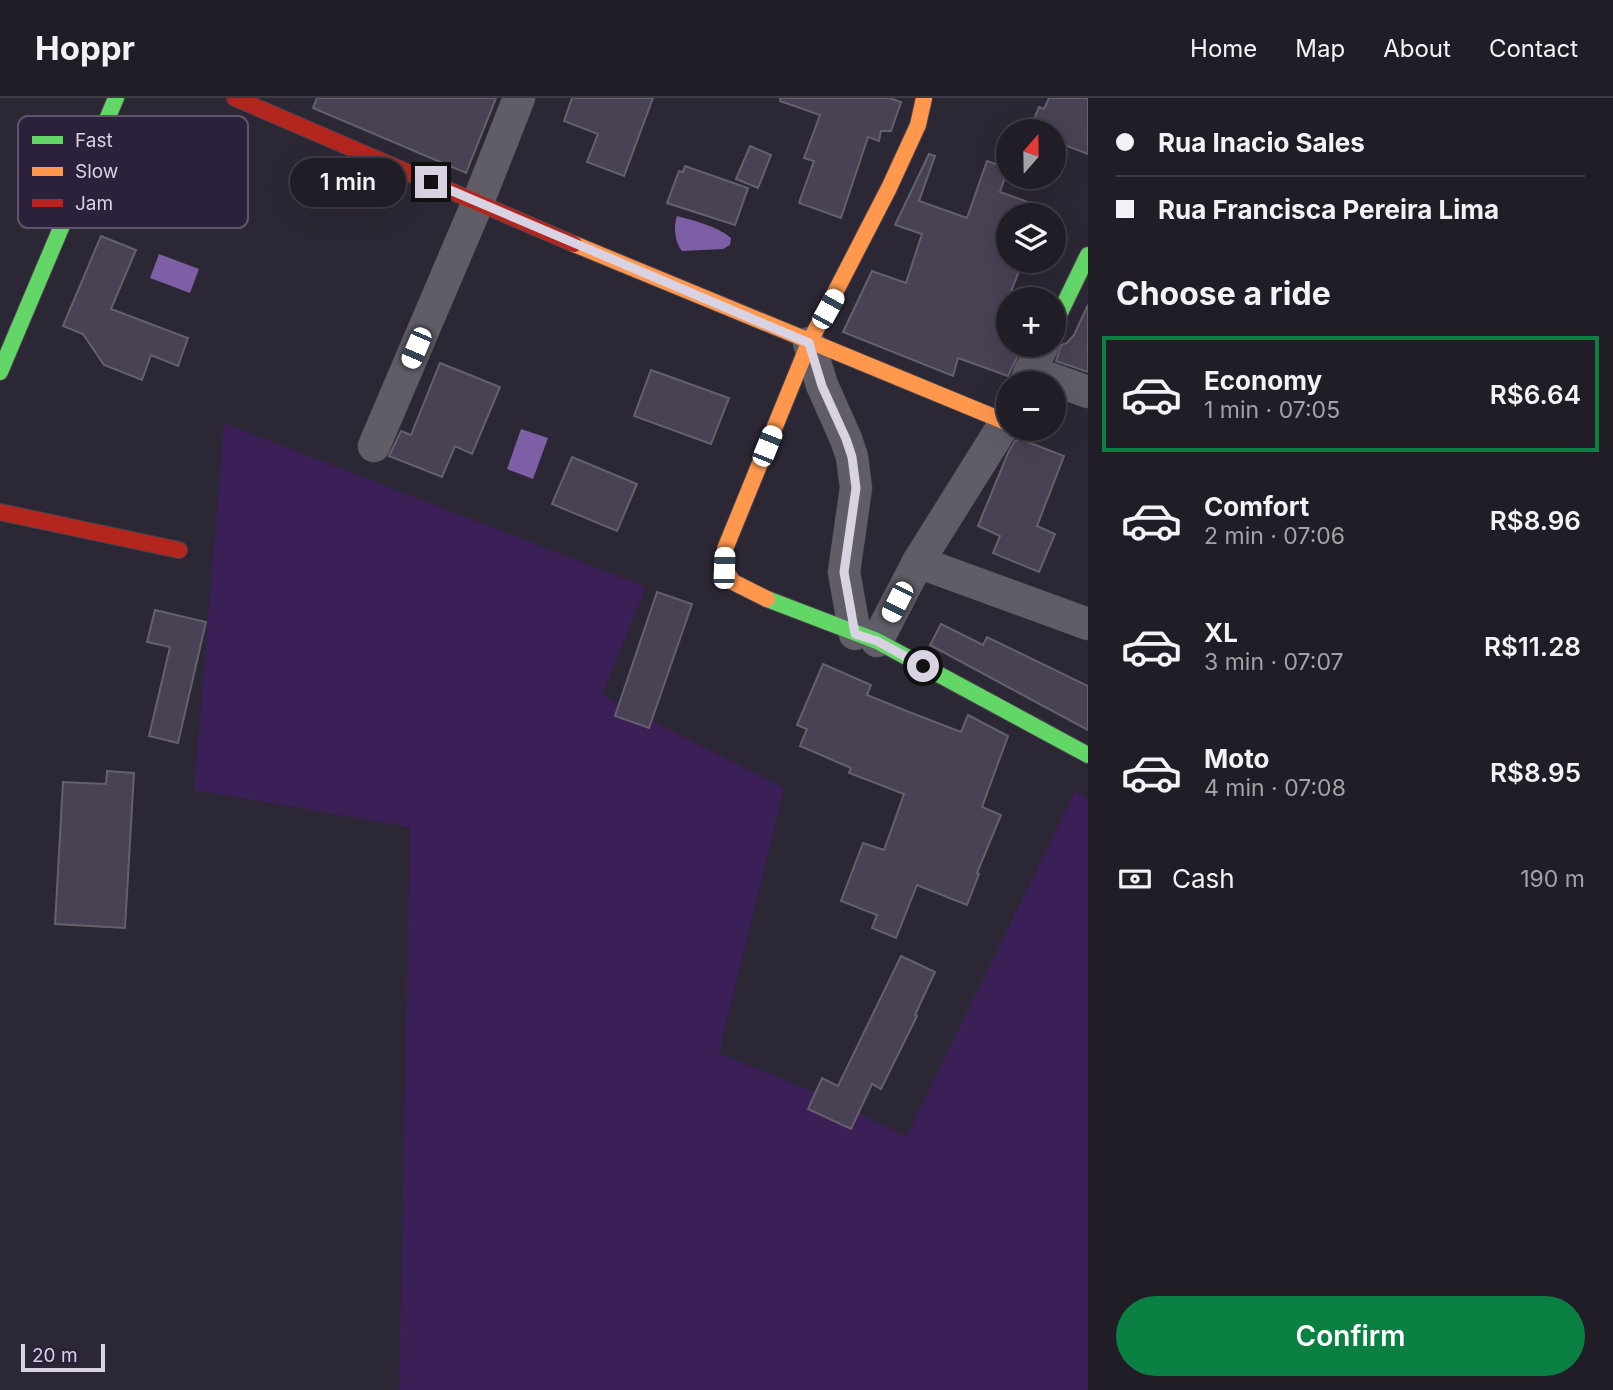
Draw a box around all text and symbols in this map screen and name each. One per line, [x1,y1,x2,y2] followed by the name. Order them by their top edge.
[35,28,135,68] text: Hoppr
[1190,34,1257,63] text: Home
[1295,34,1345,63] text: Map
[1383,34,1451,63] text: About
[1489,34,1578,63] text: Contact
[18,116,248,228] legend
[996,119,1066,189] north arrow
[996,119,1066,441] map controls
[1158,127,1365,158] text: Rua Inacio Sales
[75,129,113,152] text: Fast
[291,158,406,206] callout: 1 min
[75,160,118,183] text: Slow
[415,166,447,198] route end
[320,168,376,196] text: 1 min
[75,192,113,215] text: Jam
[1158,194,1499,225] text: Rua Francisca Pereira Lima
[996,203,1066,273] button: layers
[1116,274,1331,313] text: Choose a ride
[809,286,848,332] car
[996,287,1066,357] button: +
[399,325,434,371] car
[1120,363,1183,426] icon: car
[1204,365,1322,396] text: Economy
[996,371,1066,441] button: −
[1490,379,1581,410] text: R$6.64
[1204,396,1340,424] text: 1 min · 07:05
[750,423,785,469] car
[1120,489,1183,552] icon: car
[1204,491,1309,522] text: Comfort
[1490,505,1581,536] text: R$8.96
[1204,522,1345,550] text: 2 min · 07:06
[713,547,736,589] car
[879,579,916,625] car
[1120,615,1183,678] icon: car
[1204,617,1238,648] text: XL
[1484,631,1581,662] text: R$11.28
[1204,648,1344,676] text: 3 min · 07:07
[907,650,939,682] route start
[1120,741,1183,804] icon: car
[1204,743,1269,774] text: Moto
[1490,757,1581,788] text: R$8.95
[1204,774,1346,802] text: 4 min · 07:08
[1116,860,1154,898] icon: cash
[1172,863,1235,894] text: Cash
[1520,865,1585,893] text: 190 m
[1116,1296,1585,1376] button: Confirm
[21,1341,105,1373] scale bar
[32,1344,78,1367] text: 20 m

